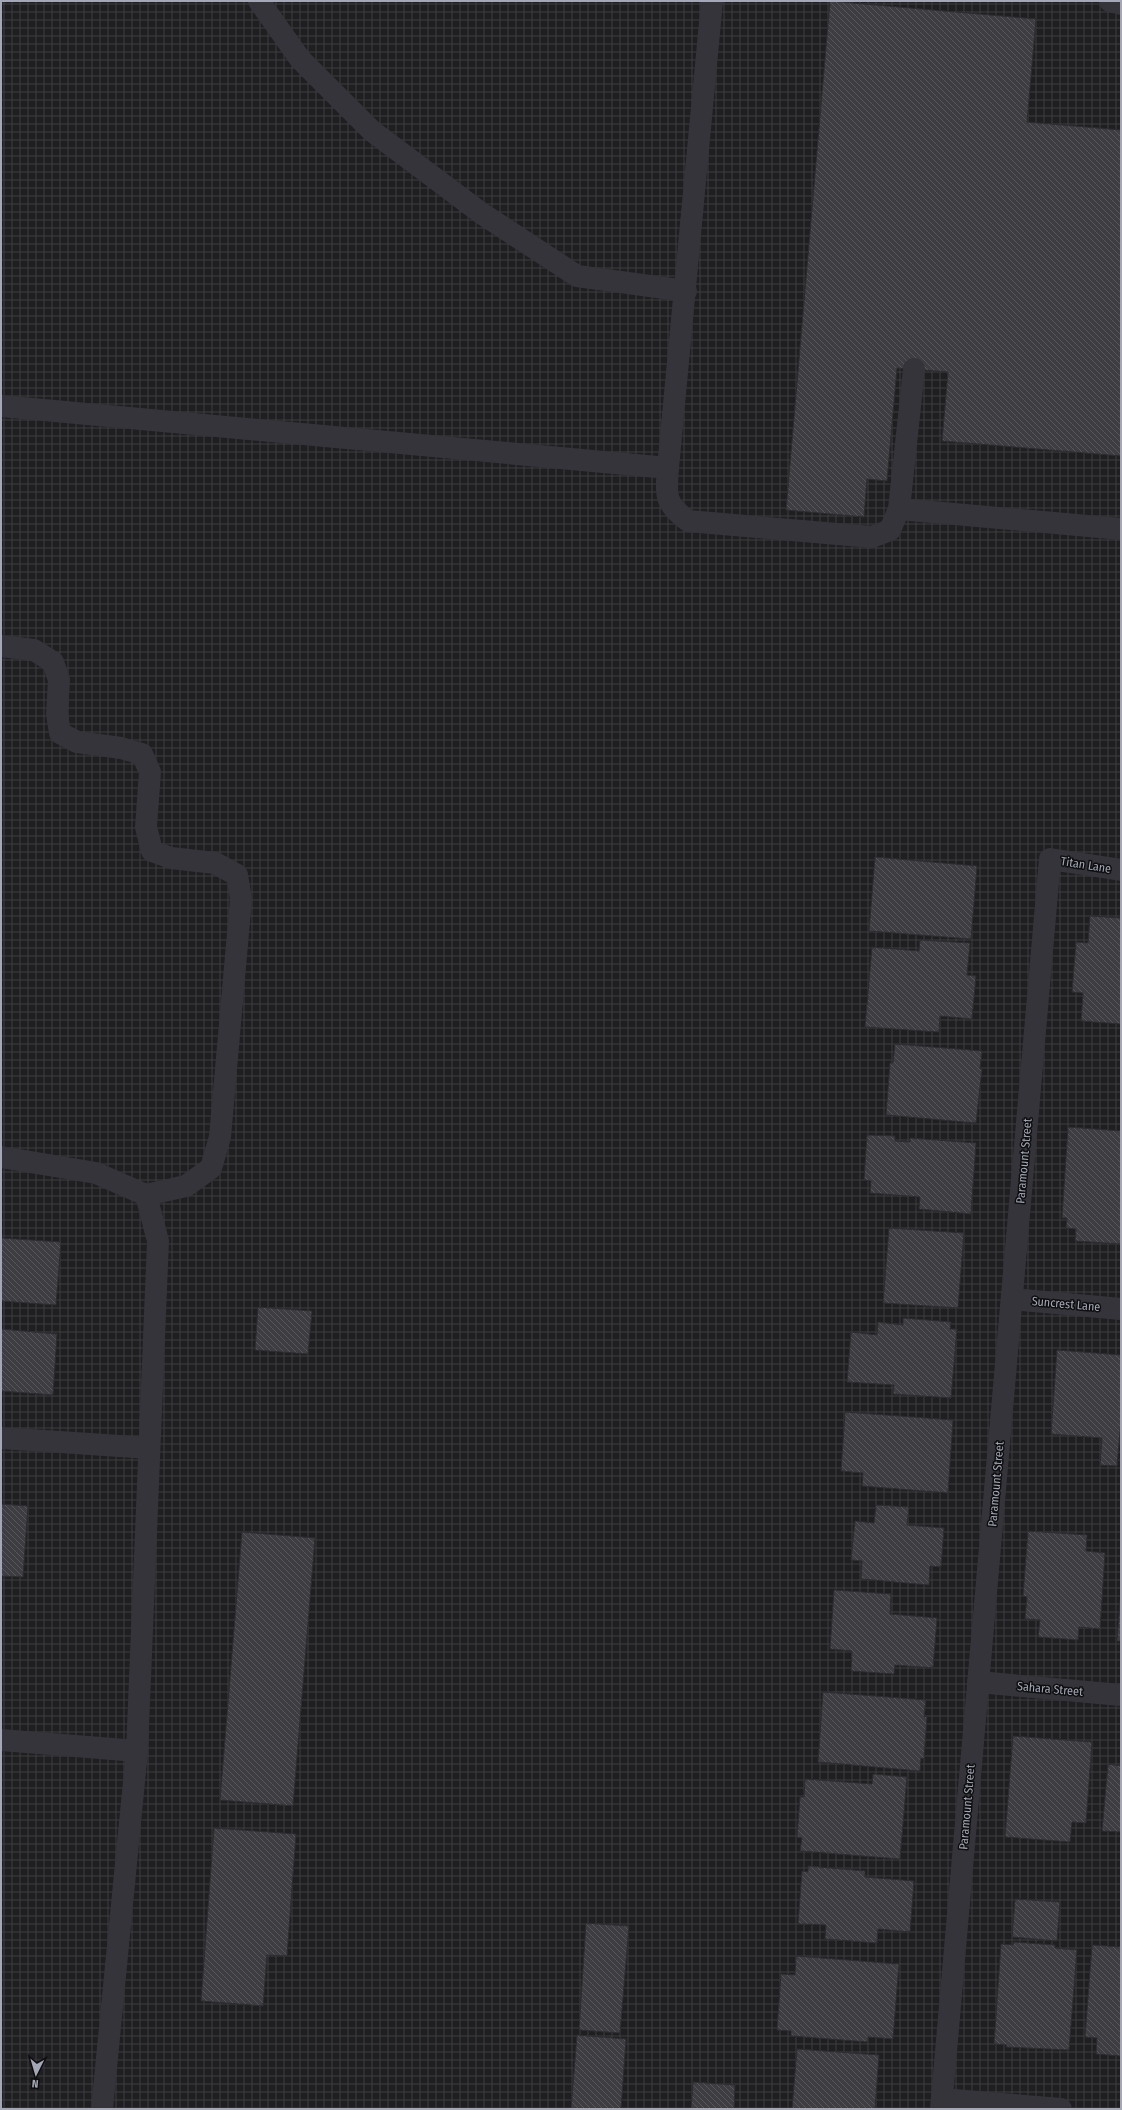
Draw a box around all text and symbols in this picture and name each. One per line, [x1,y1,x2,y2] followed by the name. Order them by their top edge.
[1060,854,1112,876] street label: Titan Lane
[1013,1118,1035,1204] street label: Paramount Street
[1031,1294,1101,1314] street label: Suncrest Lane
[985,1441,1007,1527] street label: Paramount Street
[1016,1679,1084,1699] street label: Sahara Street
[956,1764,978,1850] street label: Paramount Street
[16,2054,56,2094] north arrow
[31,2077,39,2090] text: N

